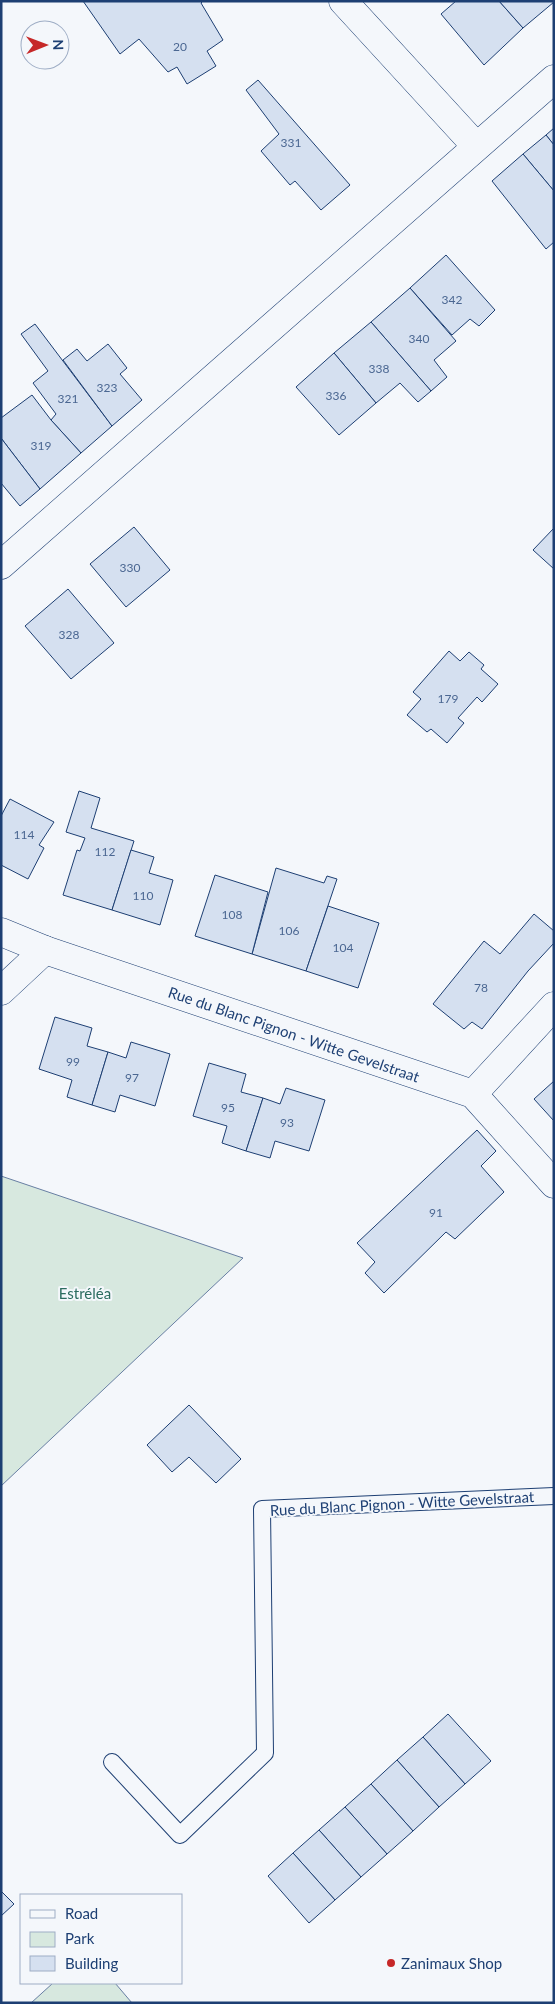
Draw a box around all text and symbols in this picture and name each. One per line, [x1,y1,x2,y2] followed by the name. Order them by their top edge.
[20,20,70,70] north arrow
[50,39,67,50] text: N
[173,39,187,54] house number: 20
[281,135,301,150] house number: 331
[442,292,462,307] house number: 342
[409,331,429,346] house number: 340
[369,361,389,376] house number: 338
[97,380,117,395] house number: 323
[326,388,346,403] house number: 336
[58,391,78,406] house number: 321
[31,438,51,453] house number: 319
[120,560,140,575] house number: 330
[59,627,79,642] house number: 328
[438,691,458,706] house number: 179
[14,827,34,842] house number: 114
[95,844,115,859] house number: 112
[133,888,153,903] house number: 110
[222,907,242,922] house number: 108
[279,923,299,938] house number: 106
[333,940,353,955] house number: 104
[474,980,488,995] house number: 78
[166,982,423,1086] street label: Rue du Blanc Pignon - Witte Gevelstraat
[66,1054,80,1069] house number: 99
[125,1070,139,1085] house number: 97
[221,1100,235,1115] house number: 95
[280,1115,294,1130] house number: 93
[429,1205,443,1220] house number: 91
[59,1284,111,1302] park label: Estréléa
[269,1487,535,1519] street label: Rue du Blanc Pignon - Witte Gevelstraat
[20,1894,182,1984] legend
[65,1904,98,1922] text: Road
[65,1929,95,1947] text: Park
[65,1954,118,1972] text: Building
[401,1954,502,1972] place label: Zanimaux Shop
[385,1957,397,1969] marker: Zanimaux Shop

